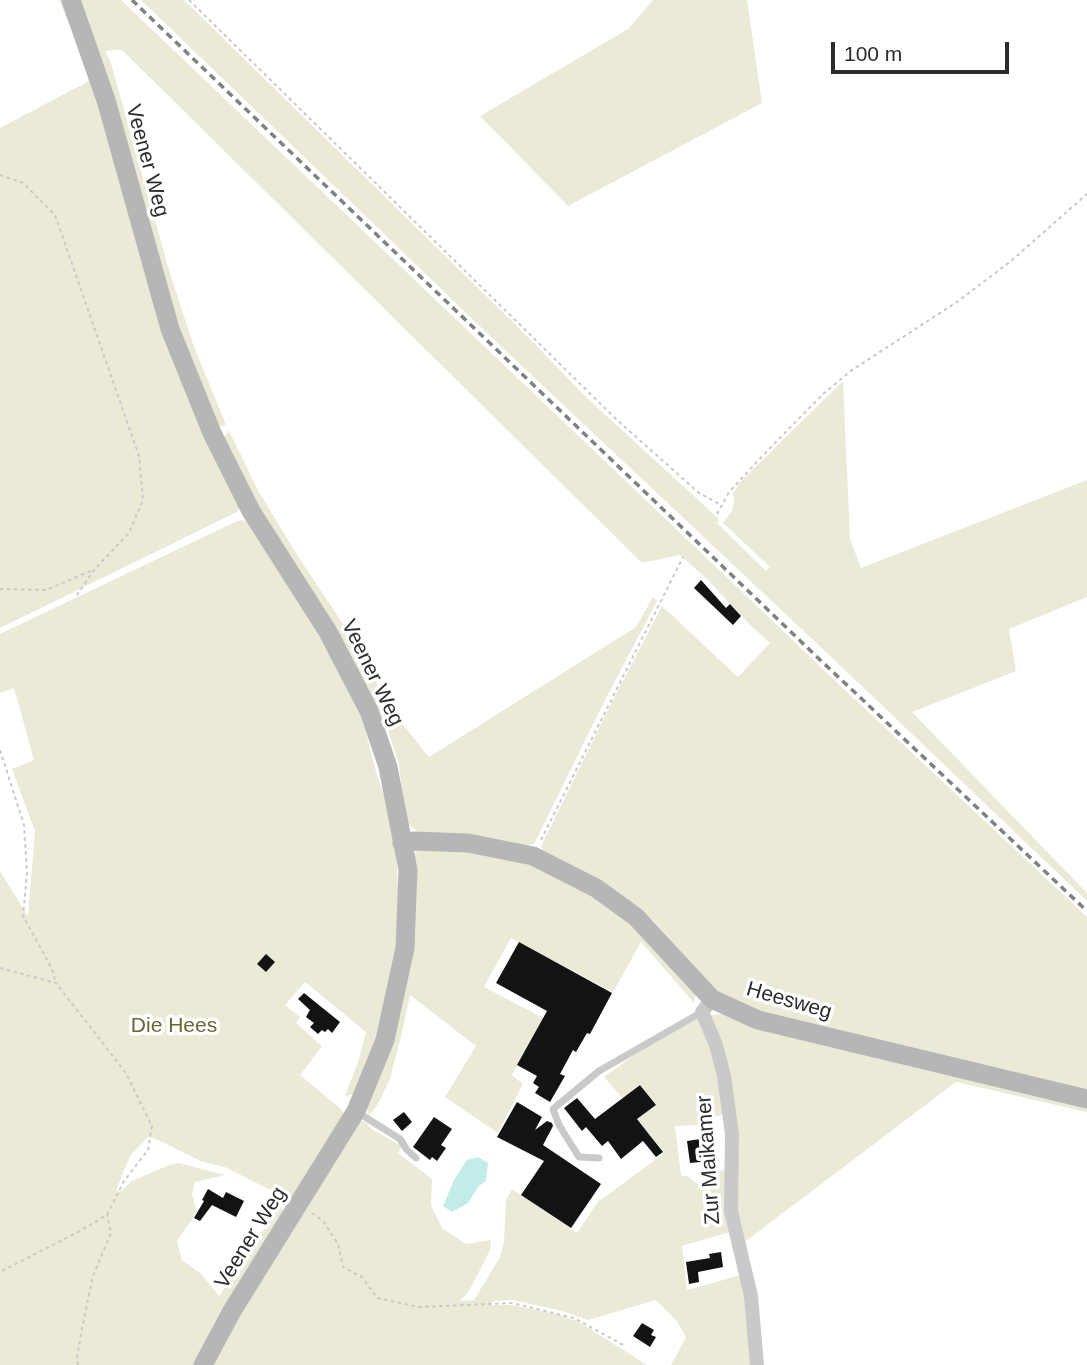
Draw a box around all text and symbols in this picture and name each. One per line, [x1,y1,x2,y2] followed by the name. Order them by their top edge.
[835,28,1014,72] scale bar
[844,42,902,65] text: 100 m
[120,102,174,220] street label: Veener Weg
[335,616,409,730] street label: Veener Weg
[743,977,835,1025] street label: Heesweg
[131,1013,217,1039] park label: Die Hees
[692,1095,726,1225] street label: Zur Maikamer
[210,1182,292,1294] street label: Veener Weg

